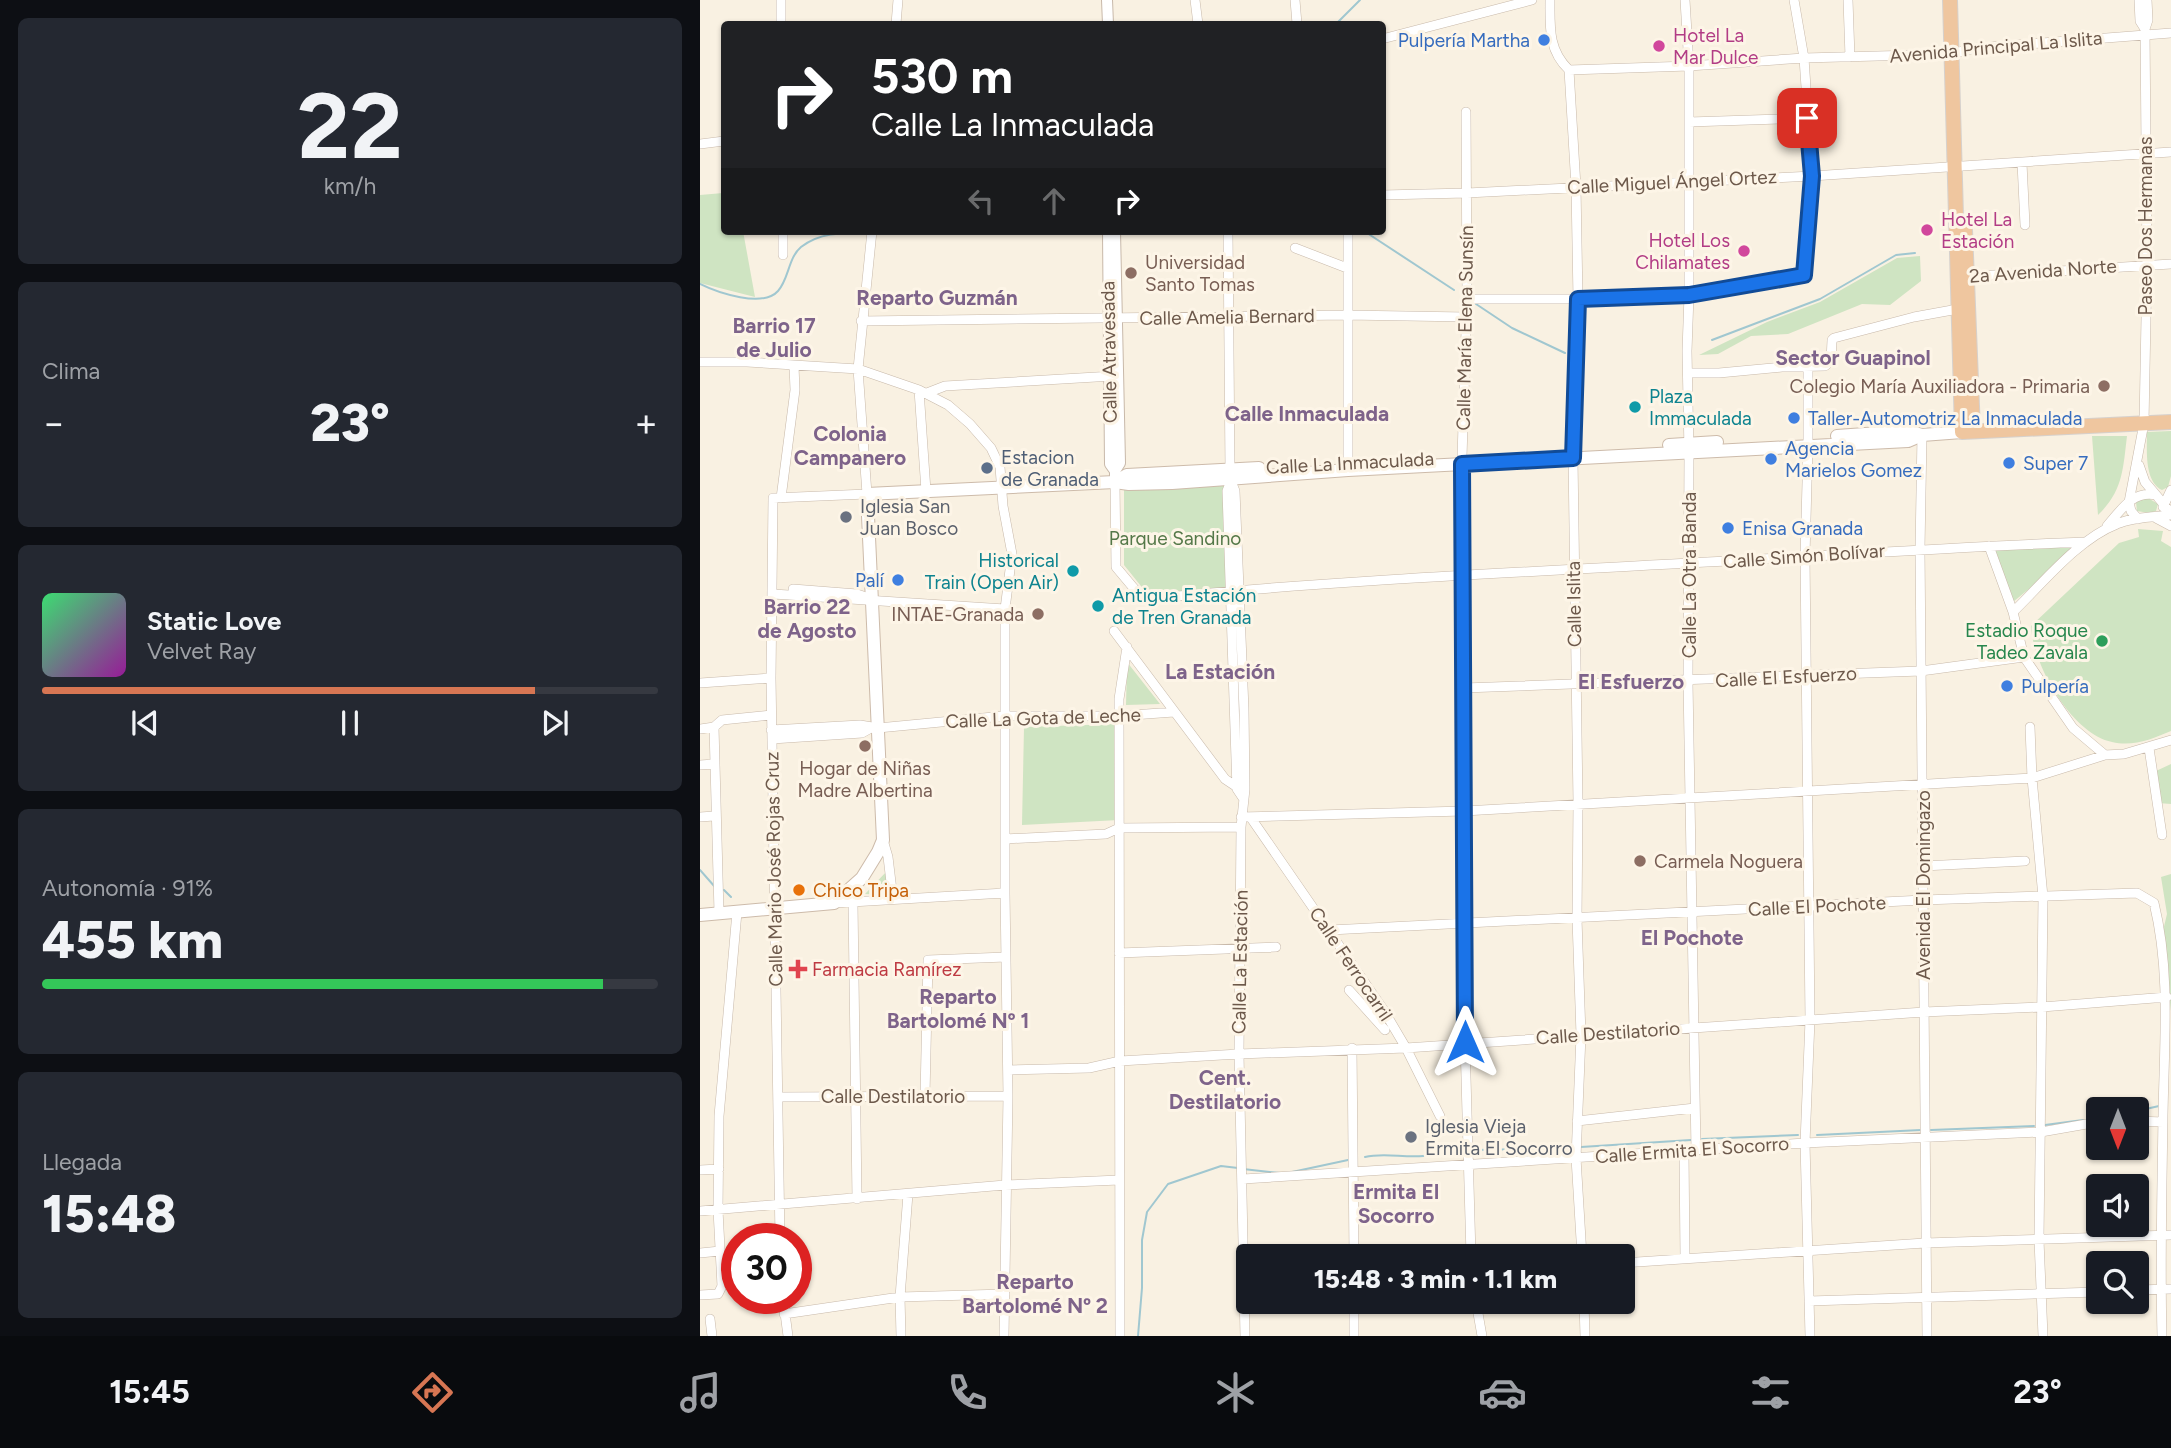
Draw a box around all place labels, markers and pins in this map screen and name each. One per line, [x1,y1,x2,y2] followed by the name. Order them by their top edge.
[1673,24,1758,69] place label: Hotel La Mar Dulce
[1398,29,1530,52] place label: Pulpería Martha
[1536,32,1552,48] marker: Pulpería Martha
[1651,38,1667,54] marker: Hotel La Mar Dulce
[1777,88,1837,148] pin
[1941,208,2014,253] place label: Hotel La Estación
[1919,222,1935,238] marker: Hotel La Estación
[1635,229,1730,274] place label: Hotel Los Chilamates
[1736,243,1752,259] marker: Hotel Los Chilamates
[1145,251,1255,296] place label: Universidad Santo Tomas
[1123,265,1139,281] marker: Universidad Santo Tomas
[1790,375,2090,398] place label: Colegio María Auxiliadora - Primaria
[2096,378,2112,394] marker: Colegio María Auxiliadora - Primaria
[1649,385,1752,430] place label: Plaza Immaculada
[1627,399,1643,415] marker: Plaza Immaculada
[1808,407,2082,430] place label: Taller-Automotriz La Inmaculada
[1786,410,1802,426] marker: Taller-Automotriz La Inmaculada
[1785,437,1922,482] place label: Agencia Marielos Gomez
[1001,446,1099,491] place label: Estacion de Granada
[1763,451,1779,467] marker: Agencia Marielos Gomez
[2023,452,2088,475] place label: Super 7
[2001,455,2017,471] marker: Super 7
[979,460,995,476] marker: Estacion de Granada
[860,495,958,540] place label: Iglesia San Juan Bosco
[838,509,854,525] marker: Iglesia San Juan Bosco
[1742,517,1863,540] place label: Enisa Granada
[1720,520,1736,536] marker: Enisa Granada
[925,549,1059,594] place label: Historical Train (Open Air)
[1065,563,1081,579] marker: Historical Train (Open Air)
[855,569,886,592] place label: Palí
[890,572,906,588] marker: Palí
[1112,584,1256,629] place label: Antigua Estación de Tren Granada
[1090,598,1106,614] marker: Antigua Estación de Tren Granada
[891,603,1024,626] place label: INTAE-Granada
[1030,606,1046,622] marker: INTAE-Granada
[1965,619,2088,664] place label: Estadio Roque Tadeo Zavala
[2094,633,2110,649] marker: Estadio Roque Tadeo Zavala
[2021,675,2089,698] place label: Pulpería
[1999,678,2015,694] marker: Pulpería
[857,738,873,754] marker: Hogar de Niñas Madre Albertina
[797,757,933,802] place label: Hogar de Niñas Madre Albertina
[1654,850,1803,873] place label: Carmela Noguera
[1632,853,1648,869] marker: Carmela Noguera
[813,879,909,902] place label: Chico Tripa
[791,882,807,898] marker: Chico Tripa
[812,958,962,981] place label: Farmacia Ramírez
[790,961,806,977] marker: Farmacia Ramírez
[1425,1115,1573,1160] place label: Iglesia Vieja Ermita El Socorro
[1403,1129,1419,1145] marker: Iglesia Vieja Ermita El Socorro

